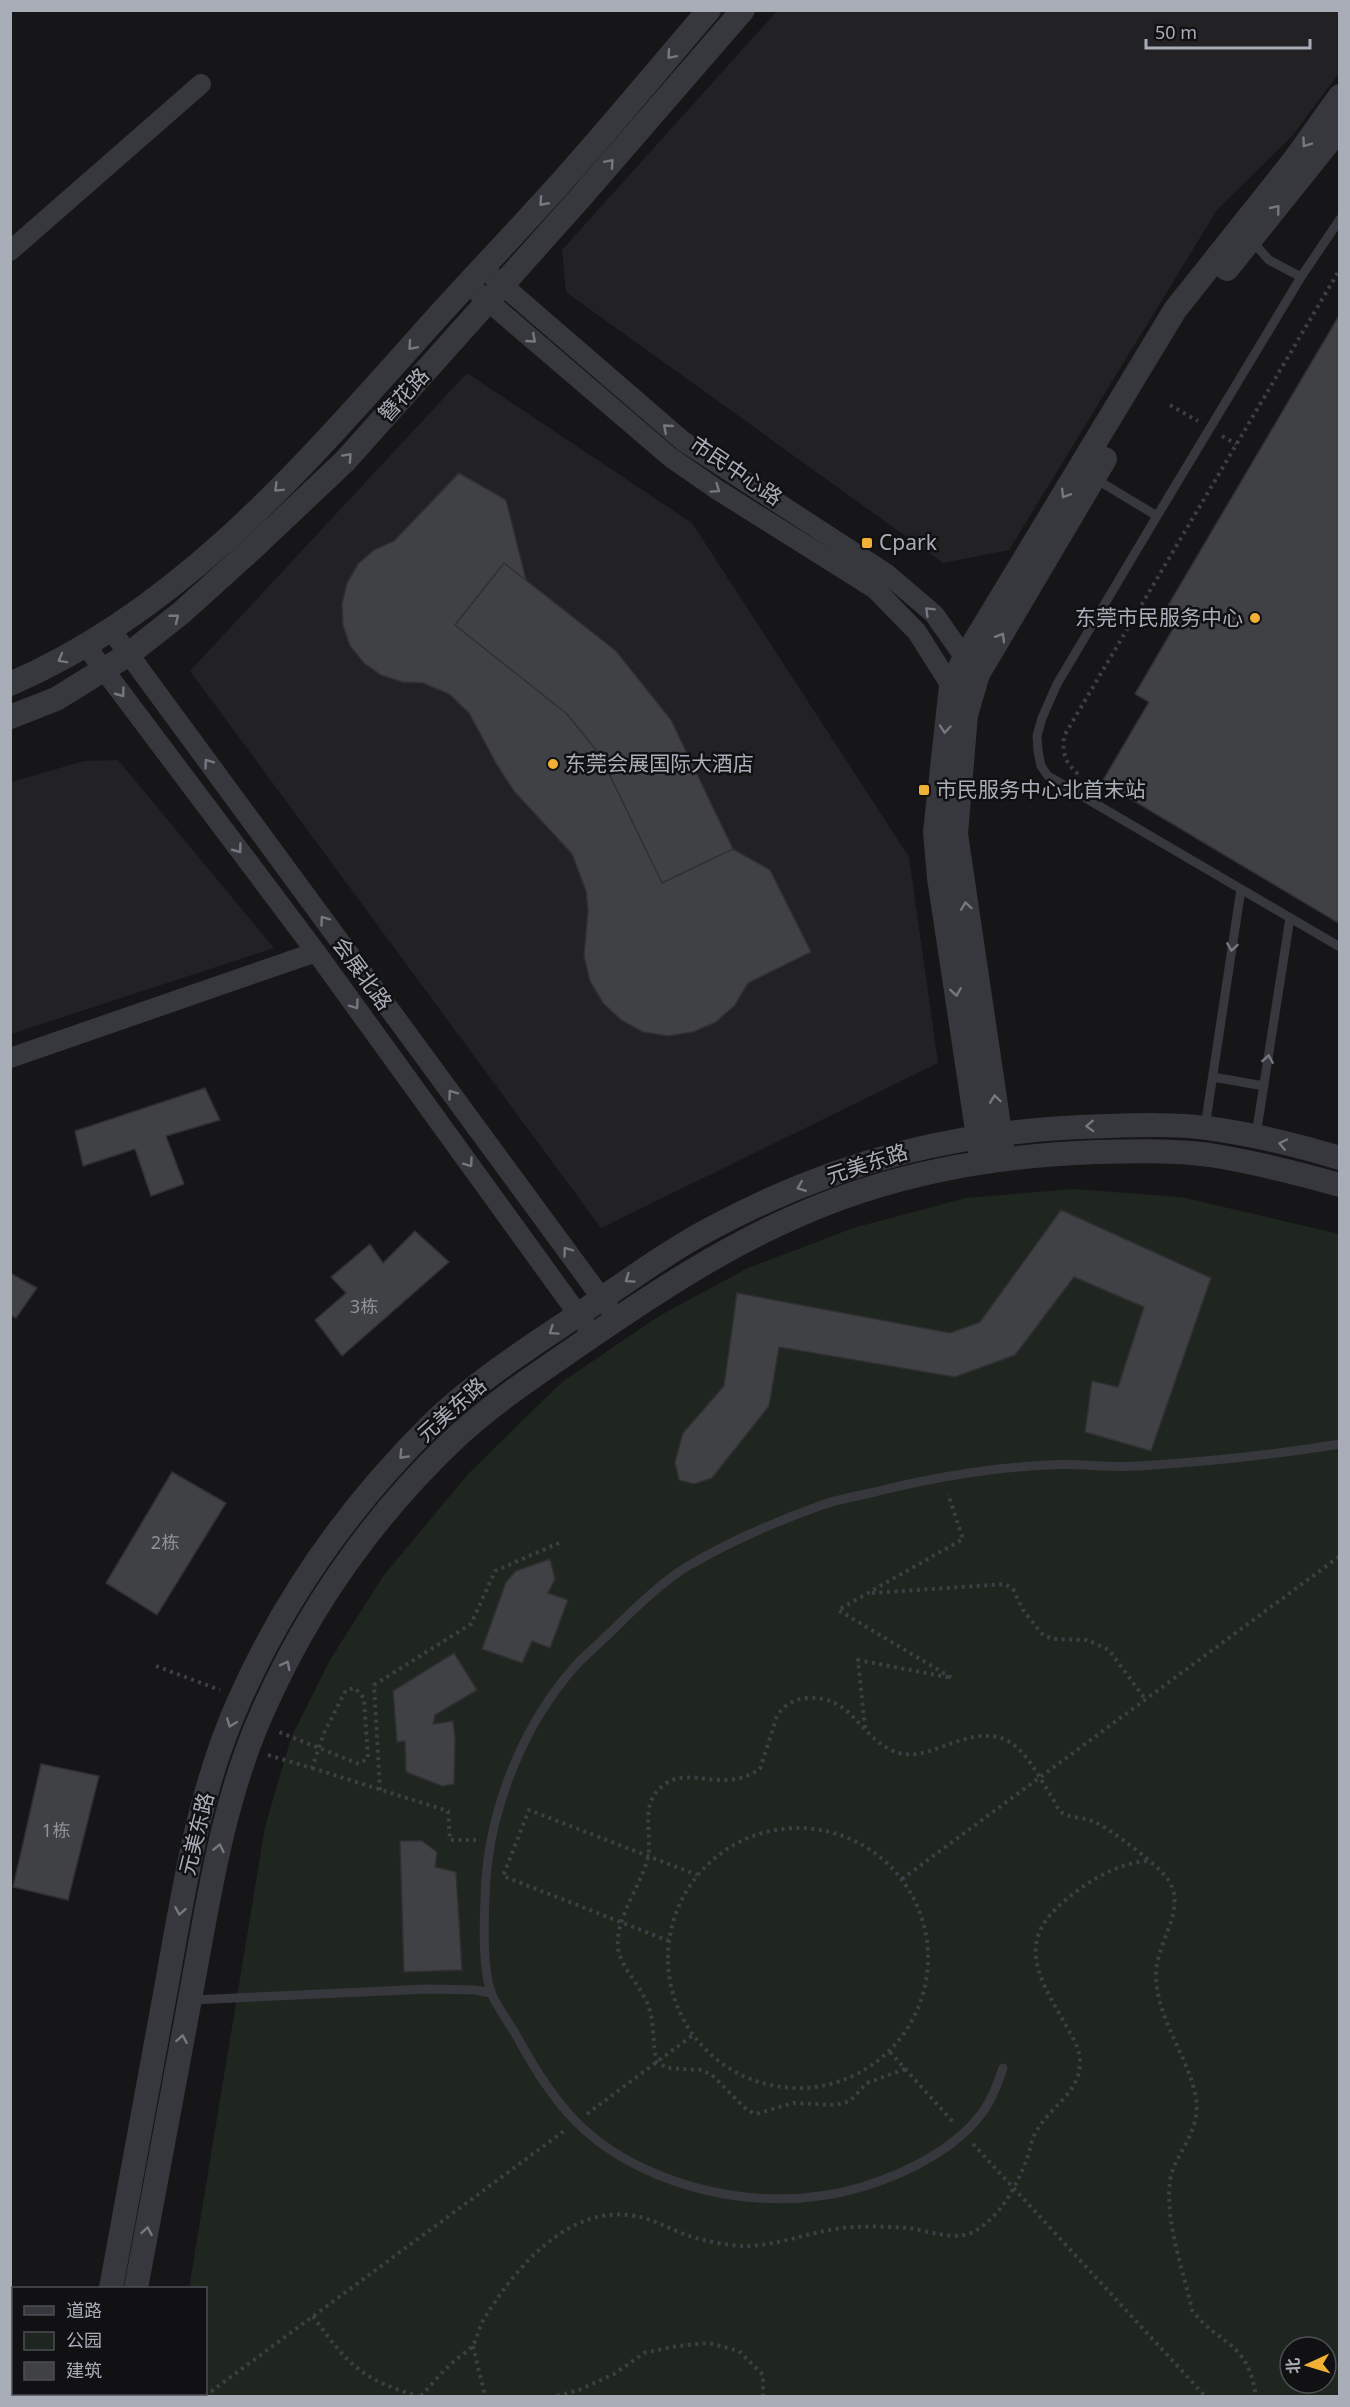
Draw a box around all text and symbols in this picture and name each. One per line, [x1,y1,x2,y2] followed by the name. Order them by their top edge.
[1146,12,1310,50] scale bar
[1155,20,1197,44] text: 50 m
[667,48,678,59] one-way arrow
[1302,137,1313,148] one-way arrow
[603,159,614,170] one-way arrow
[539,195,550,206] one-way arrow
[1268,205,1279,216] one-way arrow
[525,332,536,343] one-way arrow
[408,339,419,350] one-way arrow
[372,362,435,427] street label: 簪花路
[663,424,674,435] one-way arrow
[685,429,788,511] street label: 市民中心路
[341,453,352,464] one-way arrow
[275,481,285,492] one-way arrow
[709,482,720,493] one-way arrow
[1060,488,1072,498] one-way arrow
[879,528,938,556] place label: Cpark
[860,536,874,550] marker: Cpark
[1075,603,1243,631] place label: 东莞市民服务中心
[926,608,937,619] one-way arrow
[1248,611,1262,625] marker: 东莞市民服务中心
[168,614,179,625] one-way arrow
[993,633,1005,643] one-way arrow
[58,652,68,664] one-way arrow
[114,686,125,697] one-way arrow
[939,724,952,734] one-way arrow
[565,749,754,777] place label: 东莞会展国际大酒店
[546,757,560,771] marker: 东莞会展国际大酒店
[205,758,216,769] one-way arrow
[936,775,1146,803] place label: 市民服务中心北首末站
[917,783,931,797] marker: 市民服务中心北首末站
[231,842,242,853] one-way arrow
[961,902,973,911] one-way arrow
[320,915,331,926] one-way arrow
[327,931,399,1016] street label: 会展北路
[1227,942,1239,951] one-way arrow
[949,987,962,997] one-way arrow
[347,999,358,1010] one-way arrow
[1261,1054,1273,1064] one-way arrow
[448,1090,459,1101] one-way arrow
[989,1095,1002,1105] one-way arrow
[1085,1120,1094,1133] one-way arrow
[822,1137,911,1189] street label: 元美东路
[1278,1138,1288,1151] one-way arrow
[462,1157,473,1168] one-way arrow
[796,1180,807,1192] one-way arrow
[563,1247,574,1258] one-way arrow
[625,1272,636,1283] one-way arrow
[350,1294,378,1318] house number: 3栋
[549,1324,560,1335] one-way arrow
[411,1371,492,1448] street label: 元美东路
[400,1448,411,1459] one-way arrow
[151,1530,179,1554] house number: 2栋
[278,1660,290,1671] one-way arrow
[225,1717,238,1728] one-way arrow
[172,1790,220,1878] street label: 元美东路
[42,1818,70,1842] house number: 1栋
[212,1843,225,1853] one-way arrow
[174,1906,186,1916] one-way arrow
[176,2035,188,2044] one-way arrow
[140,2226,153,2236] one-way arrow
[12,2287,207,2395] legend
[66,2298,102,2322] text: 道路
[66,2328,102,2352] text: 公园
[1278,2335,1338,2395] north arrow
[1282,2357,1305,2375] text: 北
[66,2358,102,2382] text: 建筑

